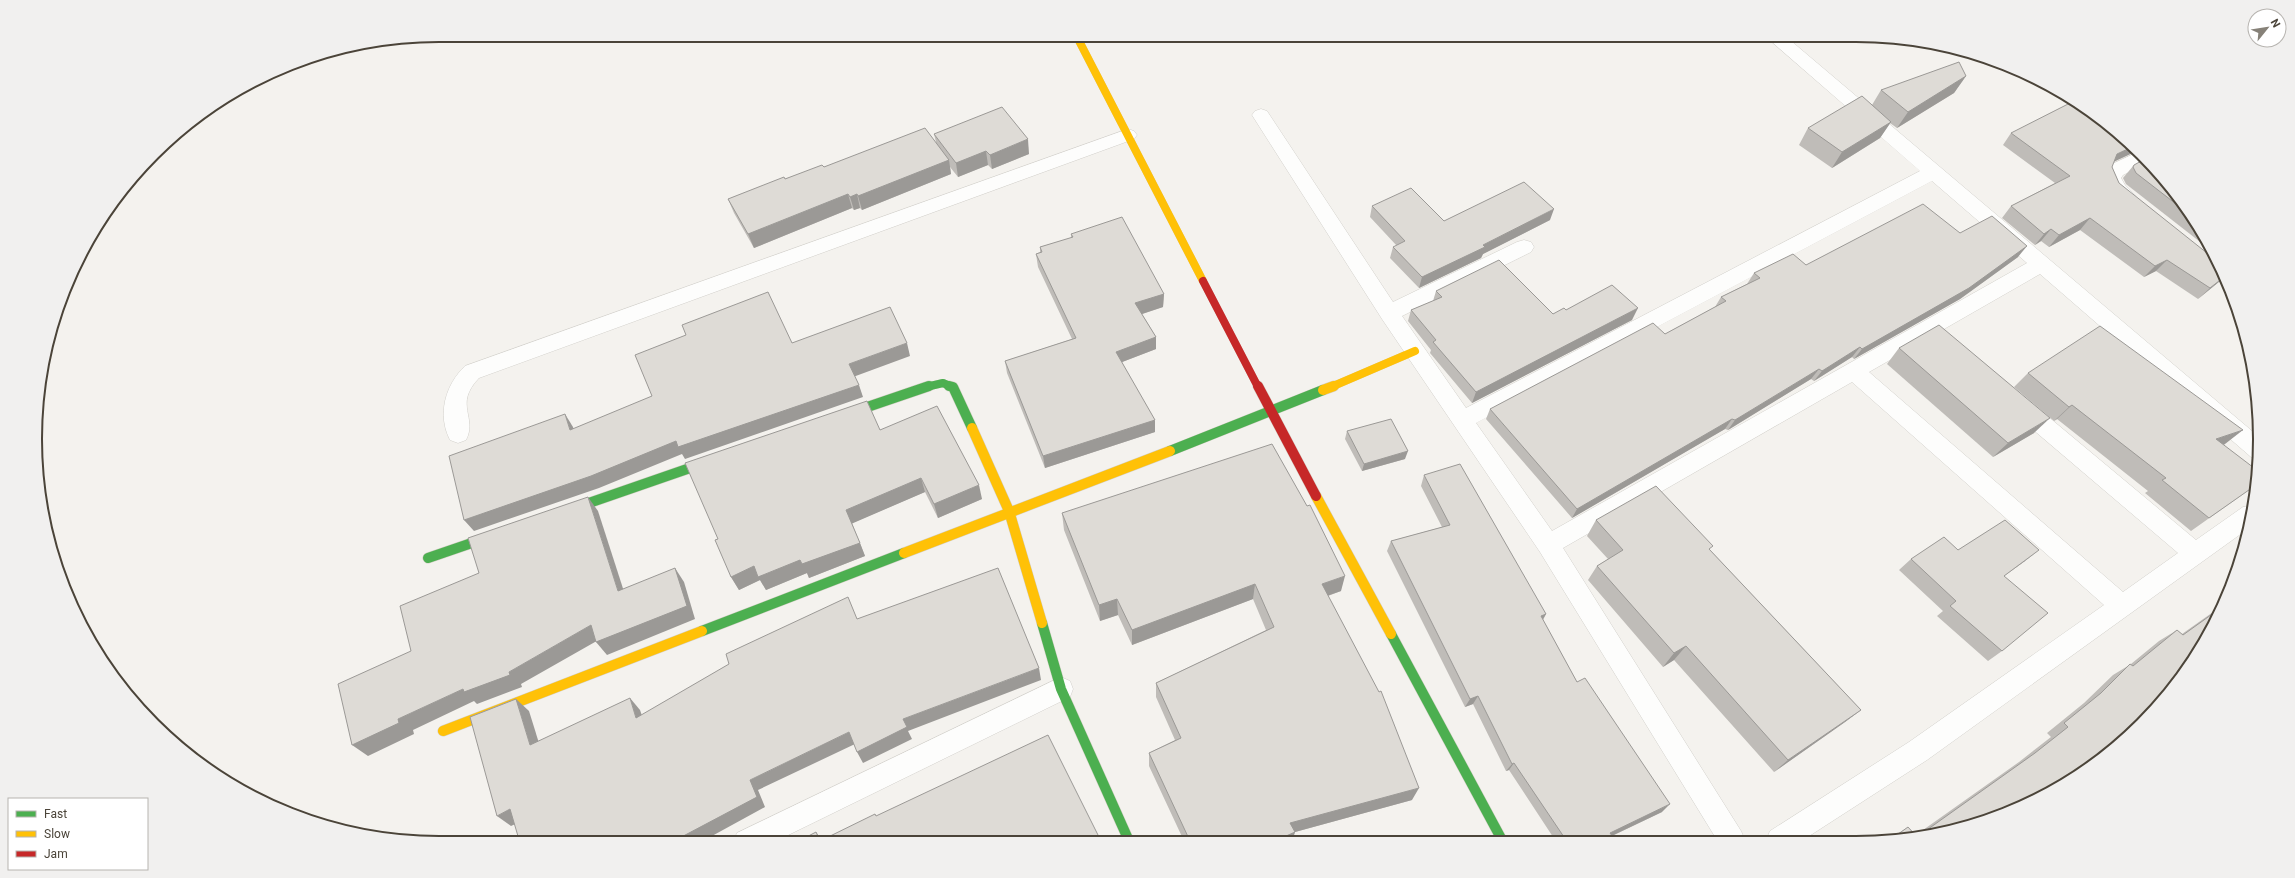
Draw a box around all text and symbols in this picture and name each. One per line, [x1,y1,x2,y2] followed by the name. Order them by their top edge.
[2247,8,2287,48] north arrow
[2268,17,2283,30] text: N
[8,798,148,870] legend
[44,807,67,821] text: Fast
[44,827,70,841] text: Slow
[44,847,68,861] text: Jam

